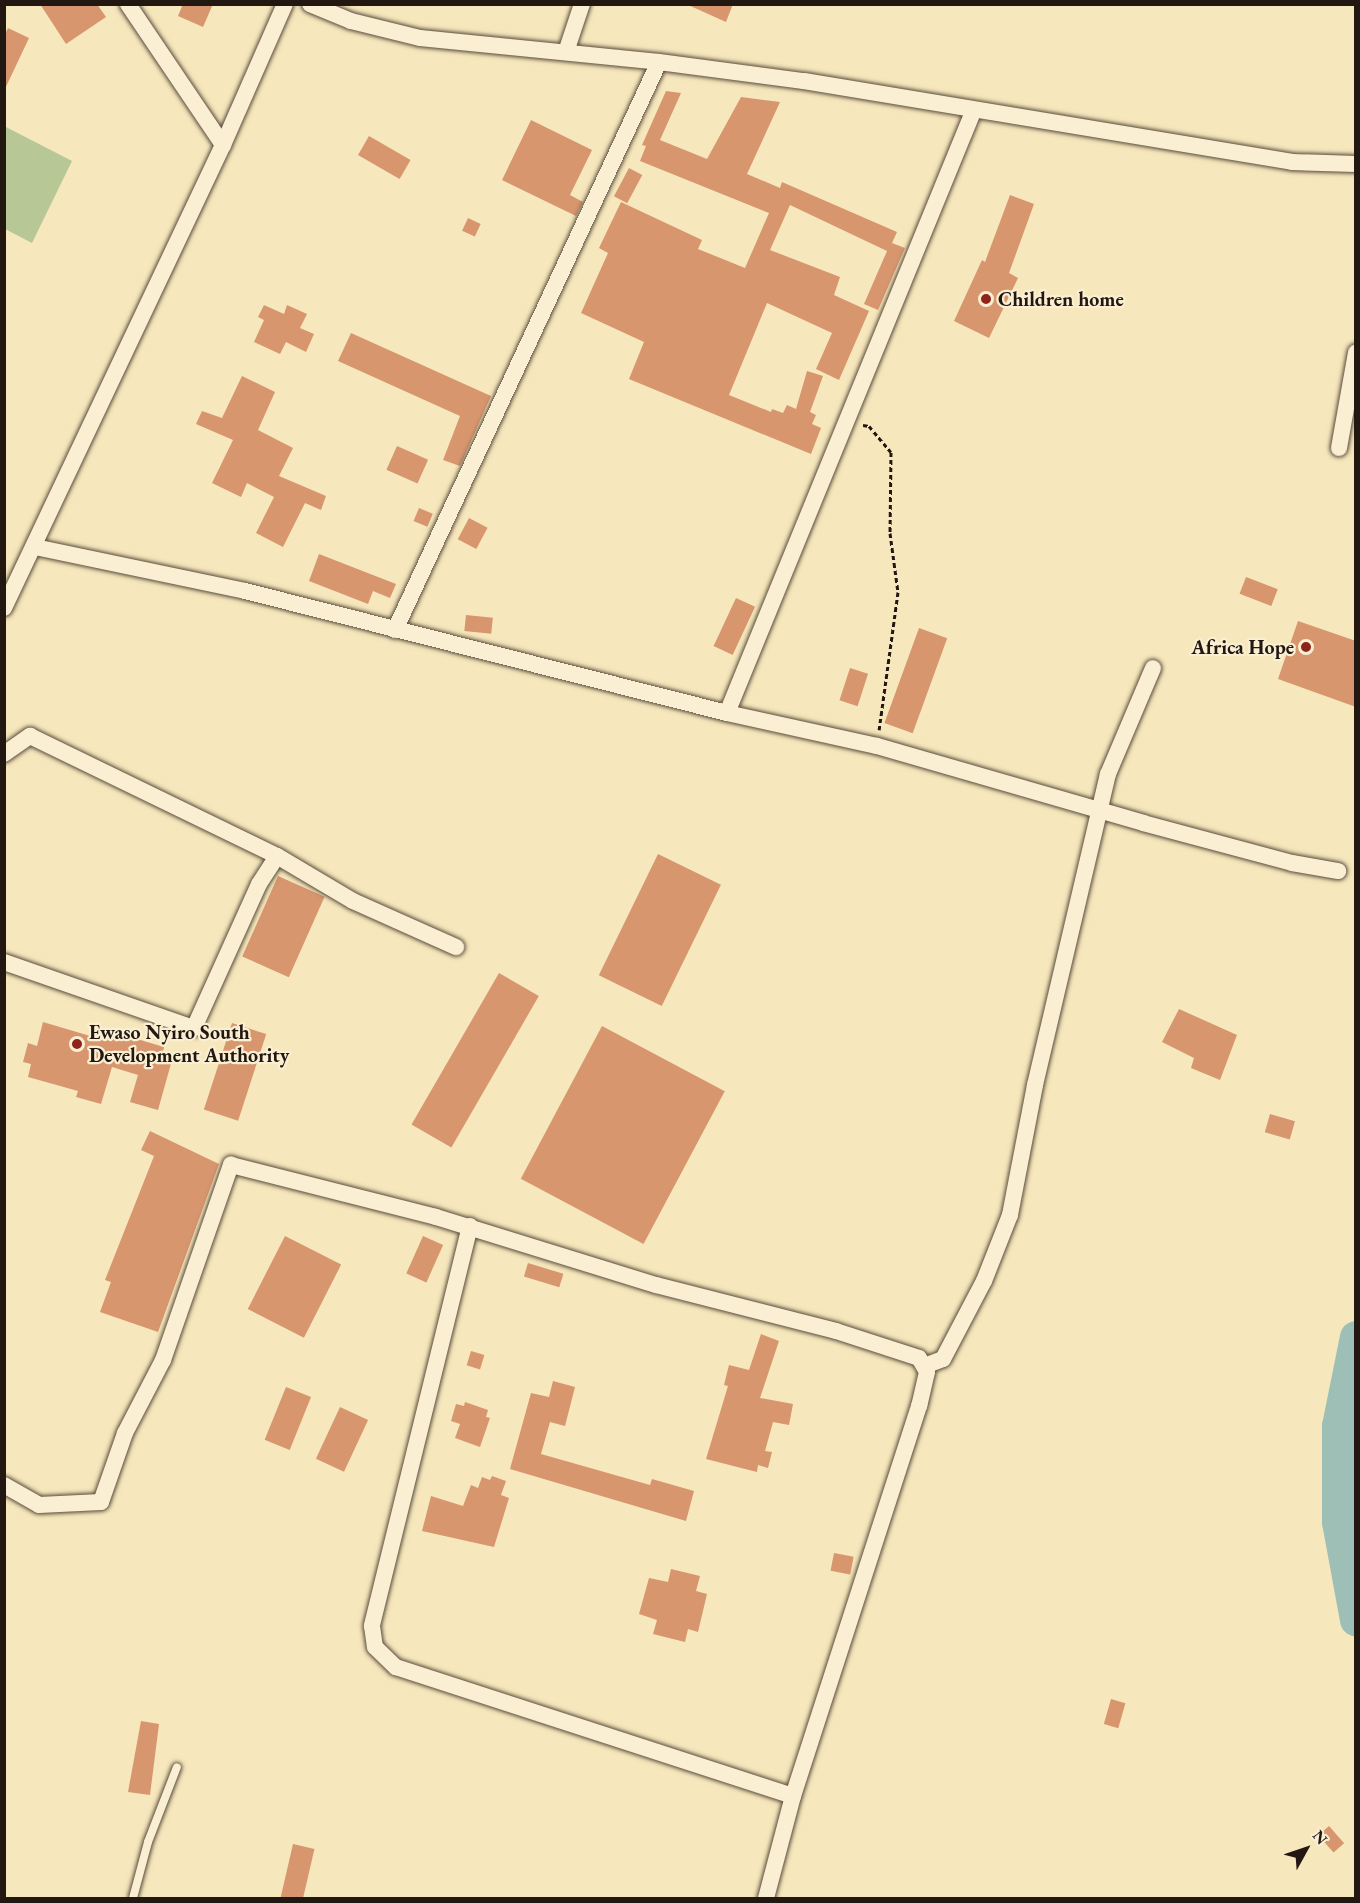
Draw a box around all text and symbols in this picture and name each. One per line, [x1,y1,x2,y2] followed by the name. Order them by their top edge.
[998,287,1124,311] place label: Children home
[979,292,993,306] marker: Children home
[1191,635,1294,659] place label: Africa Hope
[1299,640,1313,654] marker: Africa Hope
[89,1020,289,1067] place label: Ewaso Nyiro South Development Authority
[70,1037,84,1051] marker: Ewaso Nyiro South Development Authority
[1276,1819,1336,1879] north arrow
[1308,1825,1332,1849] text: N

